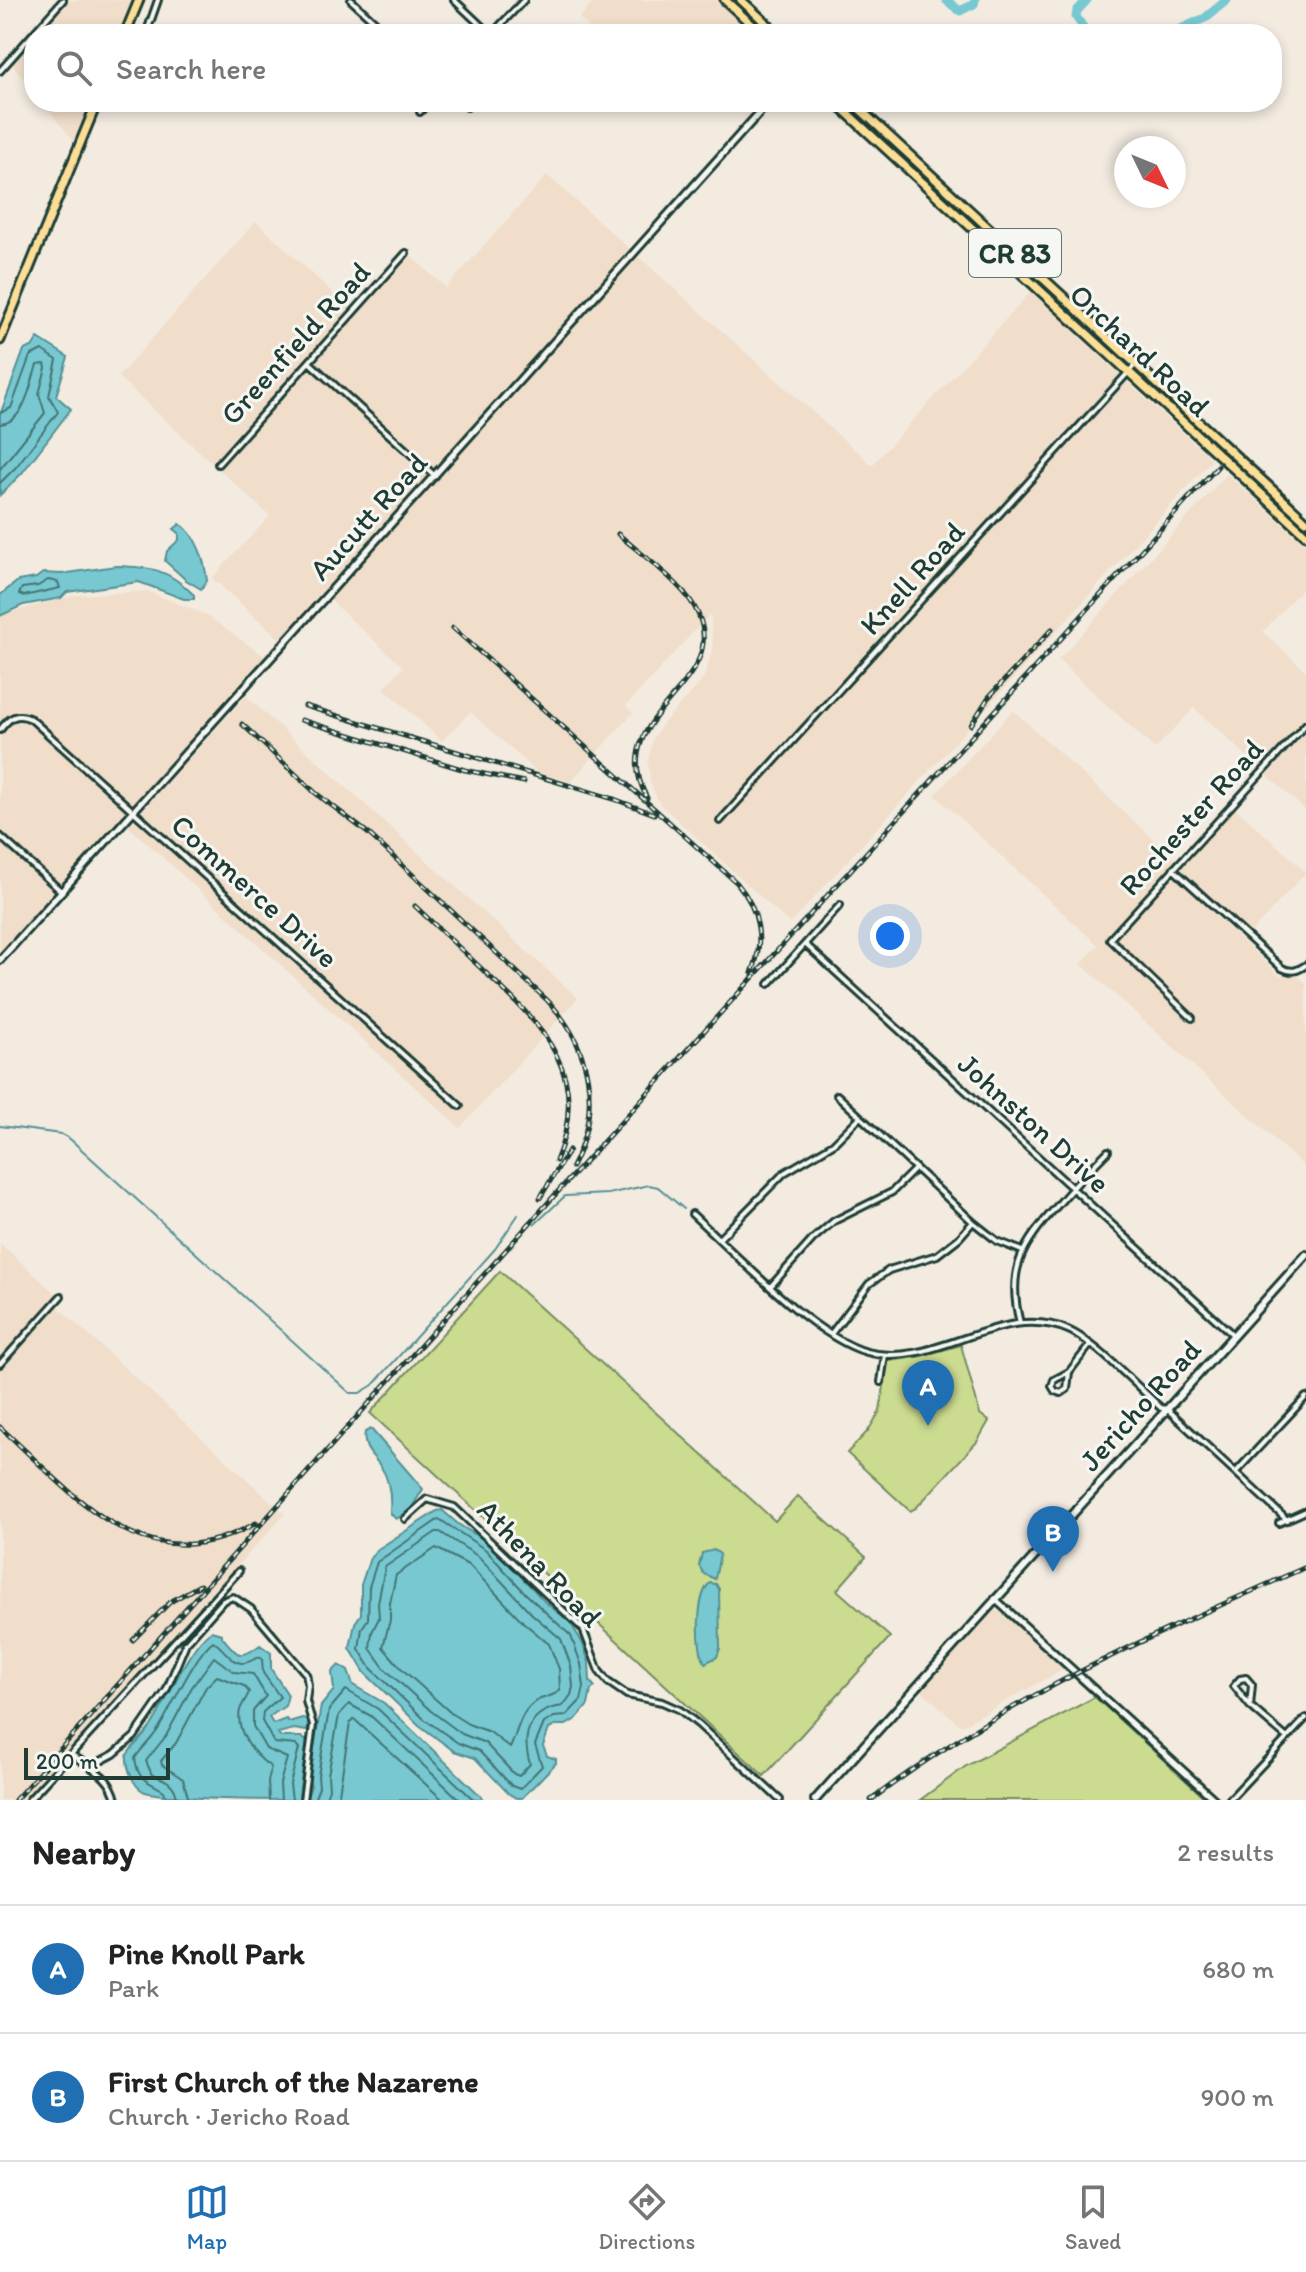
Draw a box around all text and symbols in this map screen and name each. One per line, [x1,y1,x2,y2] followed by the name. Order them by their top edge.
[24,24,1282,112] search box
[52,46,96,90] icon: search
[116,50,266,87] text: Search here
[1114,136,1186,208] north arrow
[969,229,1061,277] road number: CR 83
[212,254,378,432] street label: Greenfield Road
[1062,275,1218,425] street label: Orchard Road
[301,444,435,588] street label: Aucutt Road
[851,513,973,642] street label: Knell Road
[1111,731,1271,903] street label: Rochester Road
[164,806,346,976] street label: Commerce Drive
[870,916,910,956] your location
[950,1045,1118,1201] street label: Johnston Drive
[1071,1331,1209,1479] street label: Jericho Road
[902,1360,954,1426] pin: A
[470,1491,611,1635] street label: Athena Road
[1027,1506,1079,1572] pin: B
[24,1744,170,1780] scale bar
[36,1748,98,1775] text: 200 m
[32,1832,135,1873] text: Nearby
[1177,1836,1274,1868] text: 2 results
[108,1935,305,1972] text: Pine Knoll Park
[50,1953,66,1985] text: A
[1202,1953,1274,1985] text: 680 m
[108,1972,159,2004] text: Park
[108,2063,479,2100] text: First Church of the Nazarene
[50,2081,66,2113] text: B
[1201,2081,1274,2113] text: 900 m
[108,2100,350,2132] text: Church · Jericho Road
[185,2180,229,2255] tab: Map
[599,2180,695,2255] tab: Directions
[1065,2180,1121,2255] tab: Saved

